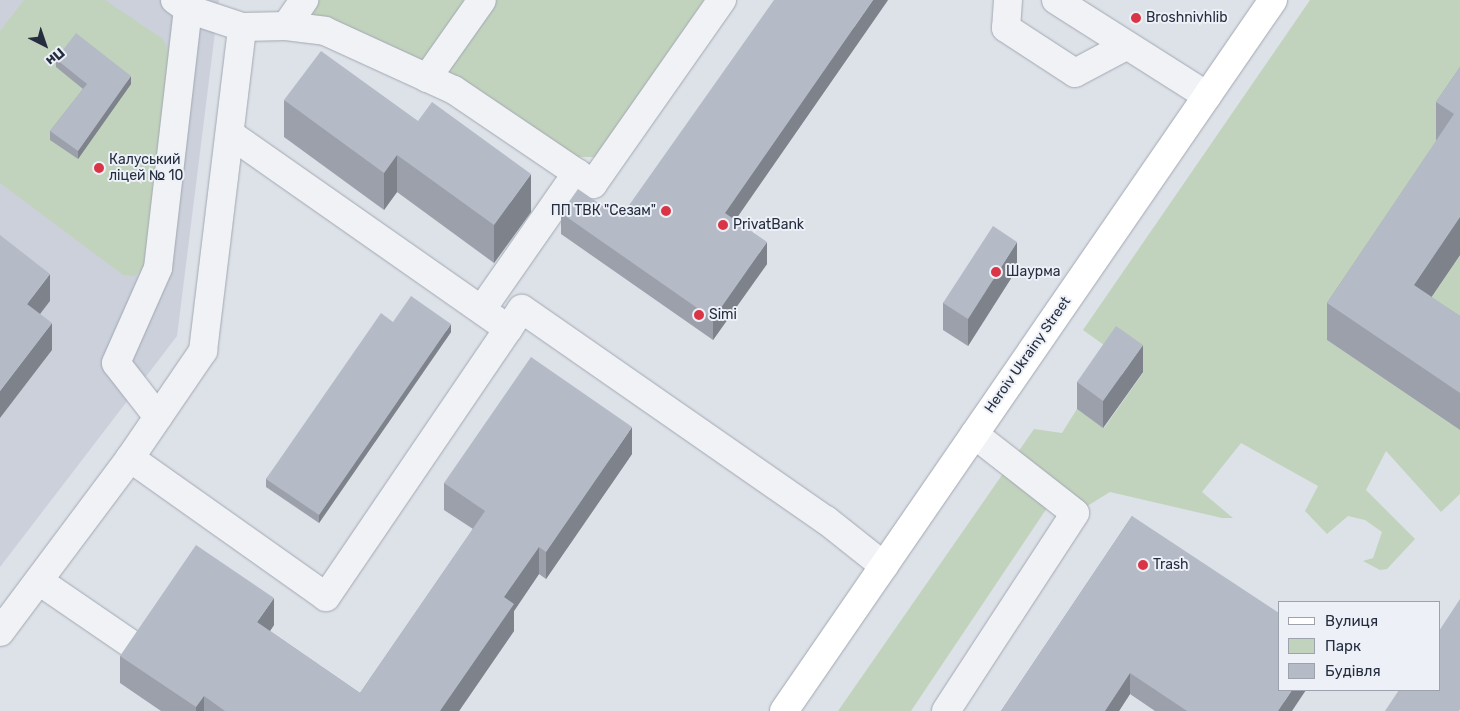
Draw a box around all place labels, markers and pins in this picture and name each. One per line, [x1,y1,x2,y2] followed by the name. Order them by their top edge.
[1146,10,1228,26] place label: Broshnivhlib
[1130,12,1142,24] marker: Broshnivhlib
[109,152,183,184] place label: Калуський ліцей № 10
[93,162,105,174] marker: Калуський ліцей № 10
[551,203,656,219] place label: ПП ТВК "Сезам"
[660,205,672,217] marker: ПП ТВК "Сезам"
[733,217,804,233] place label: PrivatBank
[717,219,729,231] marker: PrivatBank
[1006,264,1060,280] place label: Шаурма
[990,266,1002,278] marker: Шаурма
[709,307,737,323] place label: Simi
[693,309,705,321] marker: Simi
[1153,557,1189,573] place label: Trash
[1137,559,1149,571] marker: Trash

